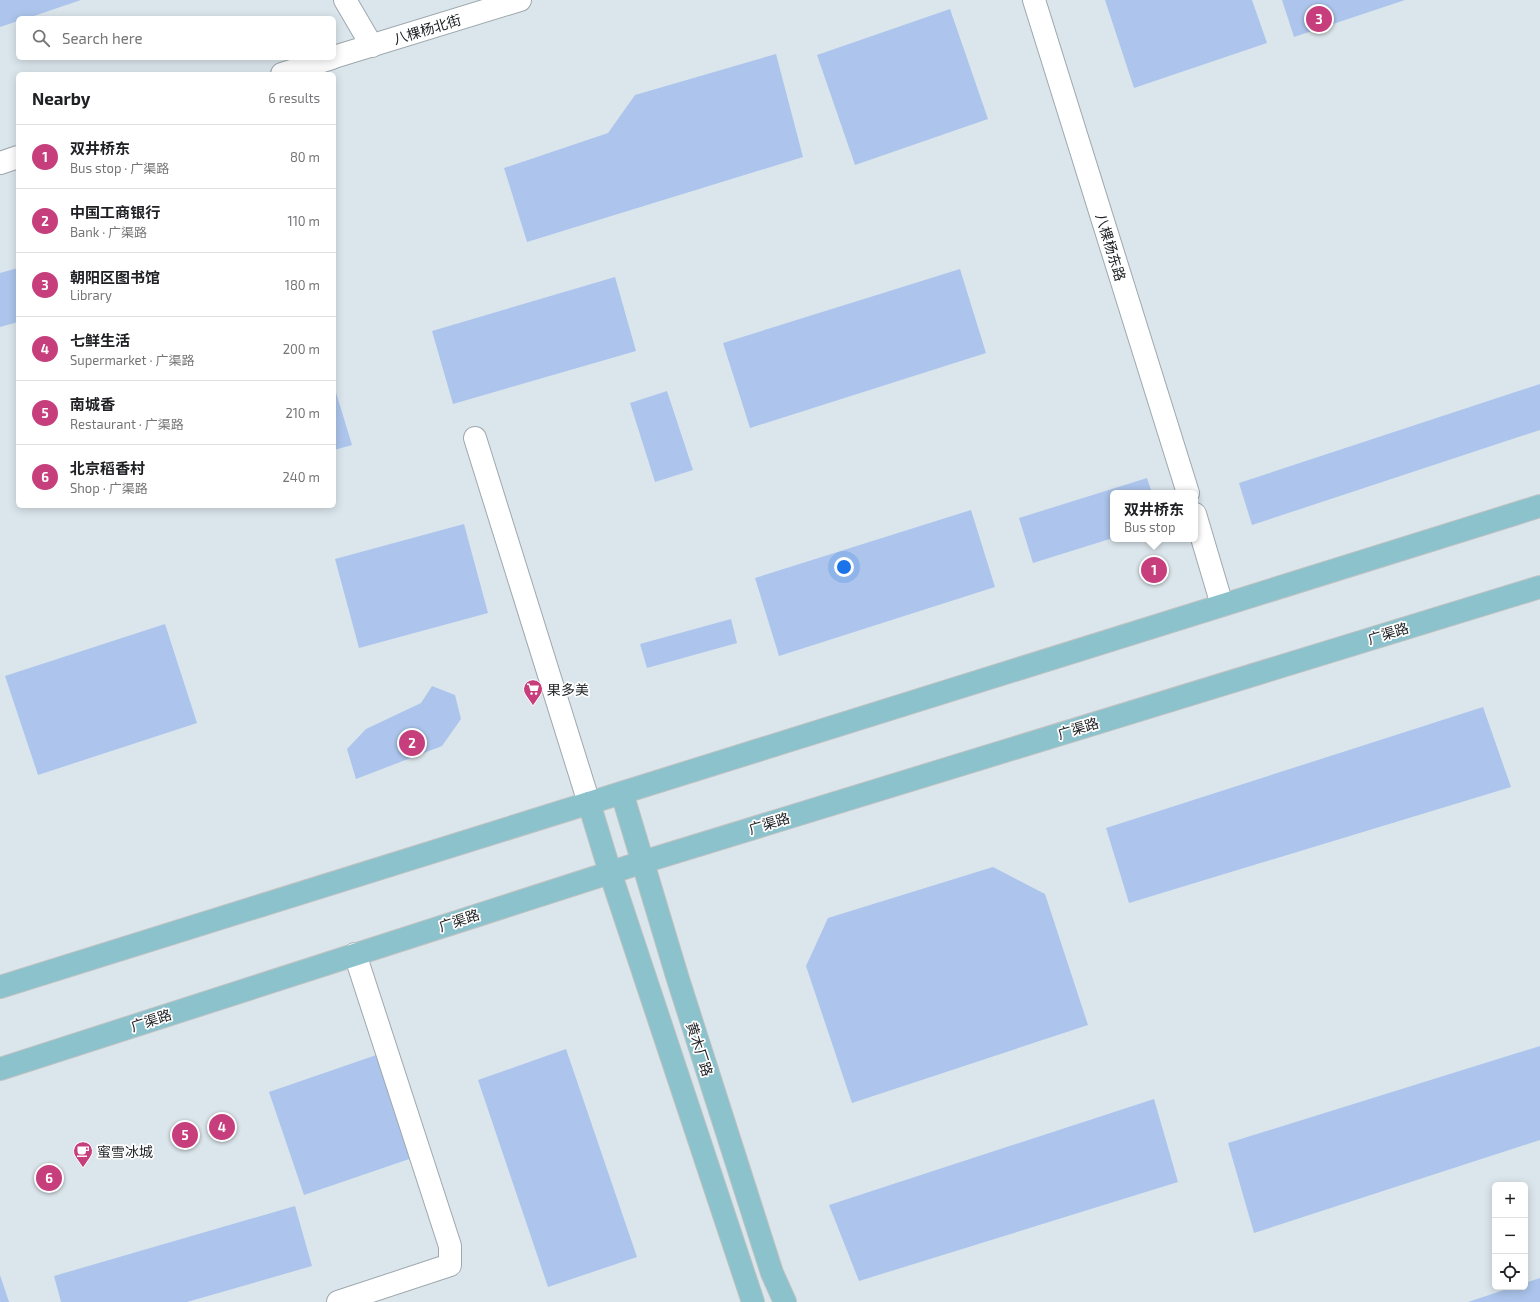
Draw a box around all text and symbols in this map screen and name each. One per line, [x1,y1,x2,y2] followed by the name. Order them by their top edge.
[1306,4,1332,34] pin: 3
[391,11,463,47] street label: 八棵杨北街
[16,16,336,60] search box
[30,27,52,49] icon: search
[62,29,143,47] text: Search here
[32,88,90,108] text: Nearby
[268,90,320,106] text: 6 results
[70,139,130,157] text: 双井桥东
[42,149,48,165] text: 1
[290,149,320,165] text: 80 m
[70,160,169,176] text: Bus stop · 广渠路
[70,203,160,221] text: 中国工商银行
[1093,211,1129,283] street label: 八棵杨东路
[41,213,49,229] text: 2
[288,213,320,229] text: 110 m
[70,224,147,240] text: Bank · 广渠路
[70,268,160,286] text: 朝阳区图书馆
[41,277,49,293] text: 3
[285,277,320,293] text: 180 m
[70,287,112,303] text: Library
[70,331,130,349] text: 七鲜生活
[41,341,49,357] text: 4
[283,341,320,357] text: 200 m
[70,352,194,368] text: Supermarket · 广渠路
[70,395,115,413] text: 南城香
[41,405,49,421] text: 5
[285,405,320,421] text: 210 m
[70,416,184,432] text: Restaurant · 广渠路
[70,459,145,477] text: 北京稻香村
[41,469,49,485] text: 6
[283,469,320,485] text: 240 m
[70,480,148,496] text: Shop · 广渠路
[1110,490,1198,542] popup
[1124,500,1184,518] text: 双井桥东
[1124,519,1175,535] text: Bus stop
[1141,555,1167,585] pin: 1
[834,557,854,577] your location
[1365,619,1411,647] street label: 广渠路
[522,678,544,706] supermarket icon: 果多美
[547,681,589,698] place label: 果多美
[1055,714,1101,742] street label: 广渠路
[399,728,425,758] pin: 2
[746,809,792,837] street label: 广渠路
[436,905,482,935] street label: 广渠路
[128,1005,174,1035] street label: 广渠路
[683,1020,717,1078] street label: 黄木厂路
[209,1112,235,1142] pin: 4
[172,1120,198,1150] pin: 5
[72,1140,94,1168] cafe icon: 蜜雪冰城
[97,1143,153,1160] place label: 蜜雪冰城
[36,1163,62,1193] pin: 6
[1492,1182,1528,1290] map controls
[1492,1182,1528,1218] button: +
[1492,1218,1528,1254] button: −
[1492,1254,1528,1290] button: locate

